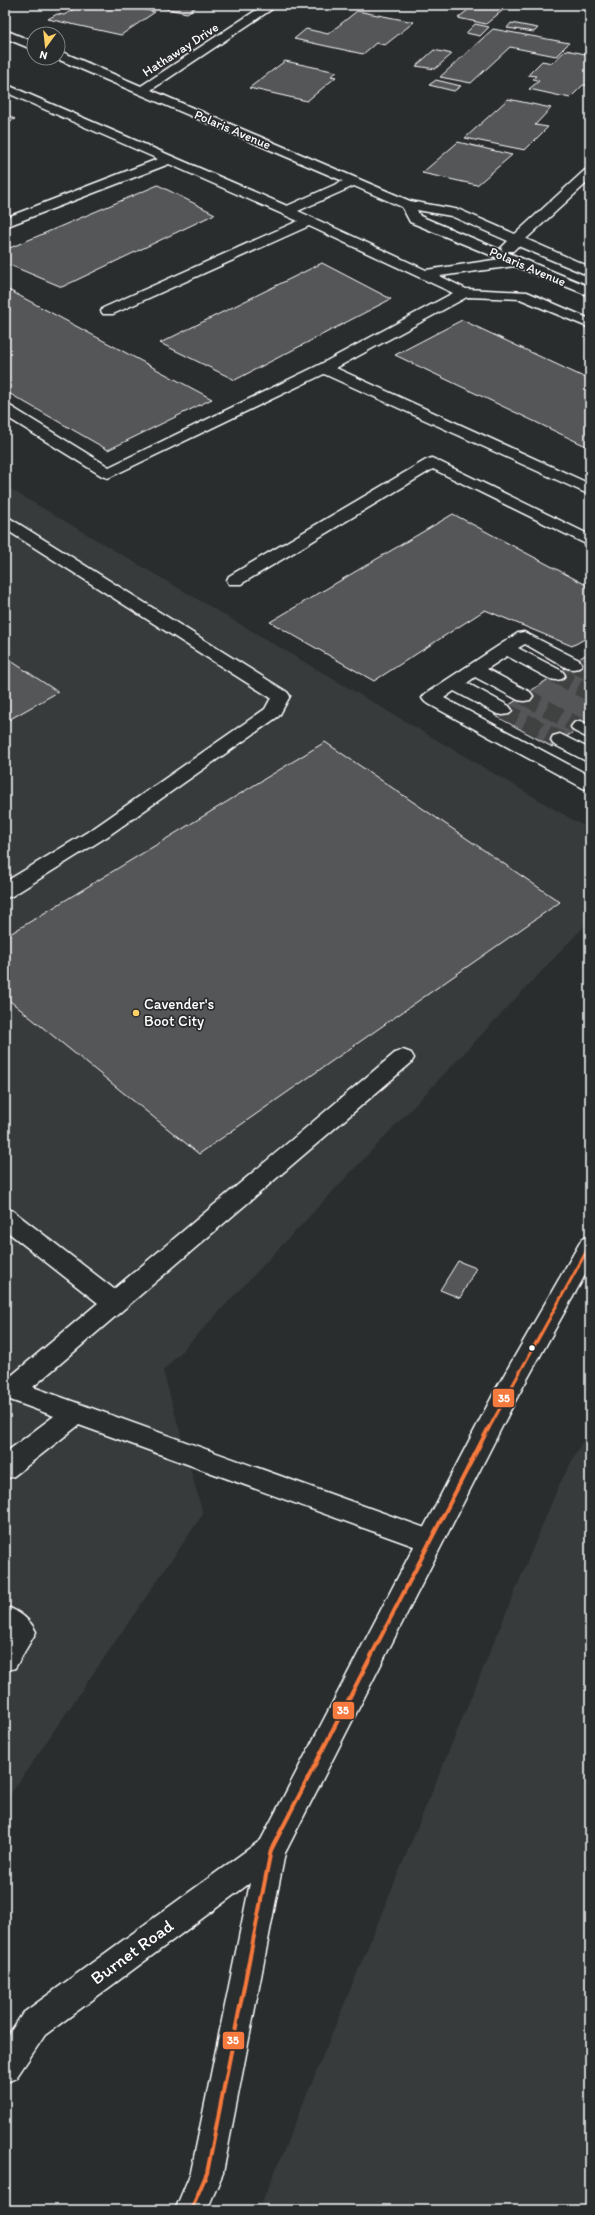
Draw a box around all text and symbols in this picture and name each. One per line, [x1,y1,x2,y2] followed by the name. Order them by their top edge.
[140,19,221,79] street label: Hathaway Drive
[26,26,66,66] north arrow
[38,48,49,62] text: N
[192,107,273,152] street label: Polaris Avenue
[487,244,568,289] street label: Polaris Avenue
[144,995,215,1030] place label: Cavender's Boot City
[131,1008,141,1018] marker: Cavender's Boot City
[527,1343,537,1353] unlabelled marker
[492,1388,515,1408] line badge: 35
[498,1392,510,1405] text: 35
[332,1701,355,1720] line badge: 35
[337,1704,349,1717] text: 35
[86,1915,178,1989] street label: Burnet Road
[222,2031,245,2050] line badge: 35
[227,2034,239,2047] text: 35

